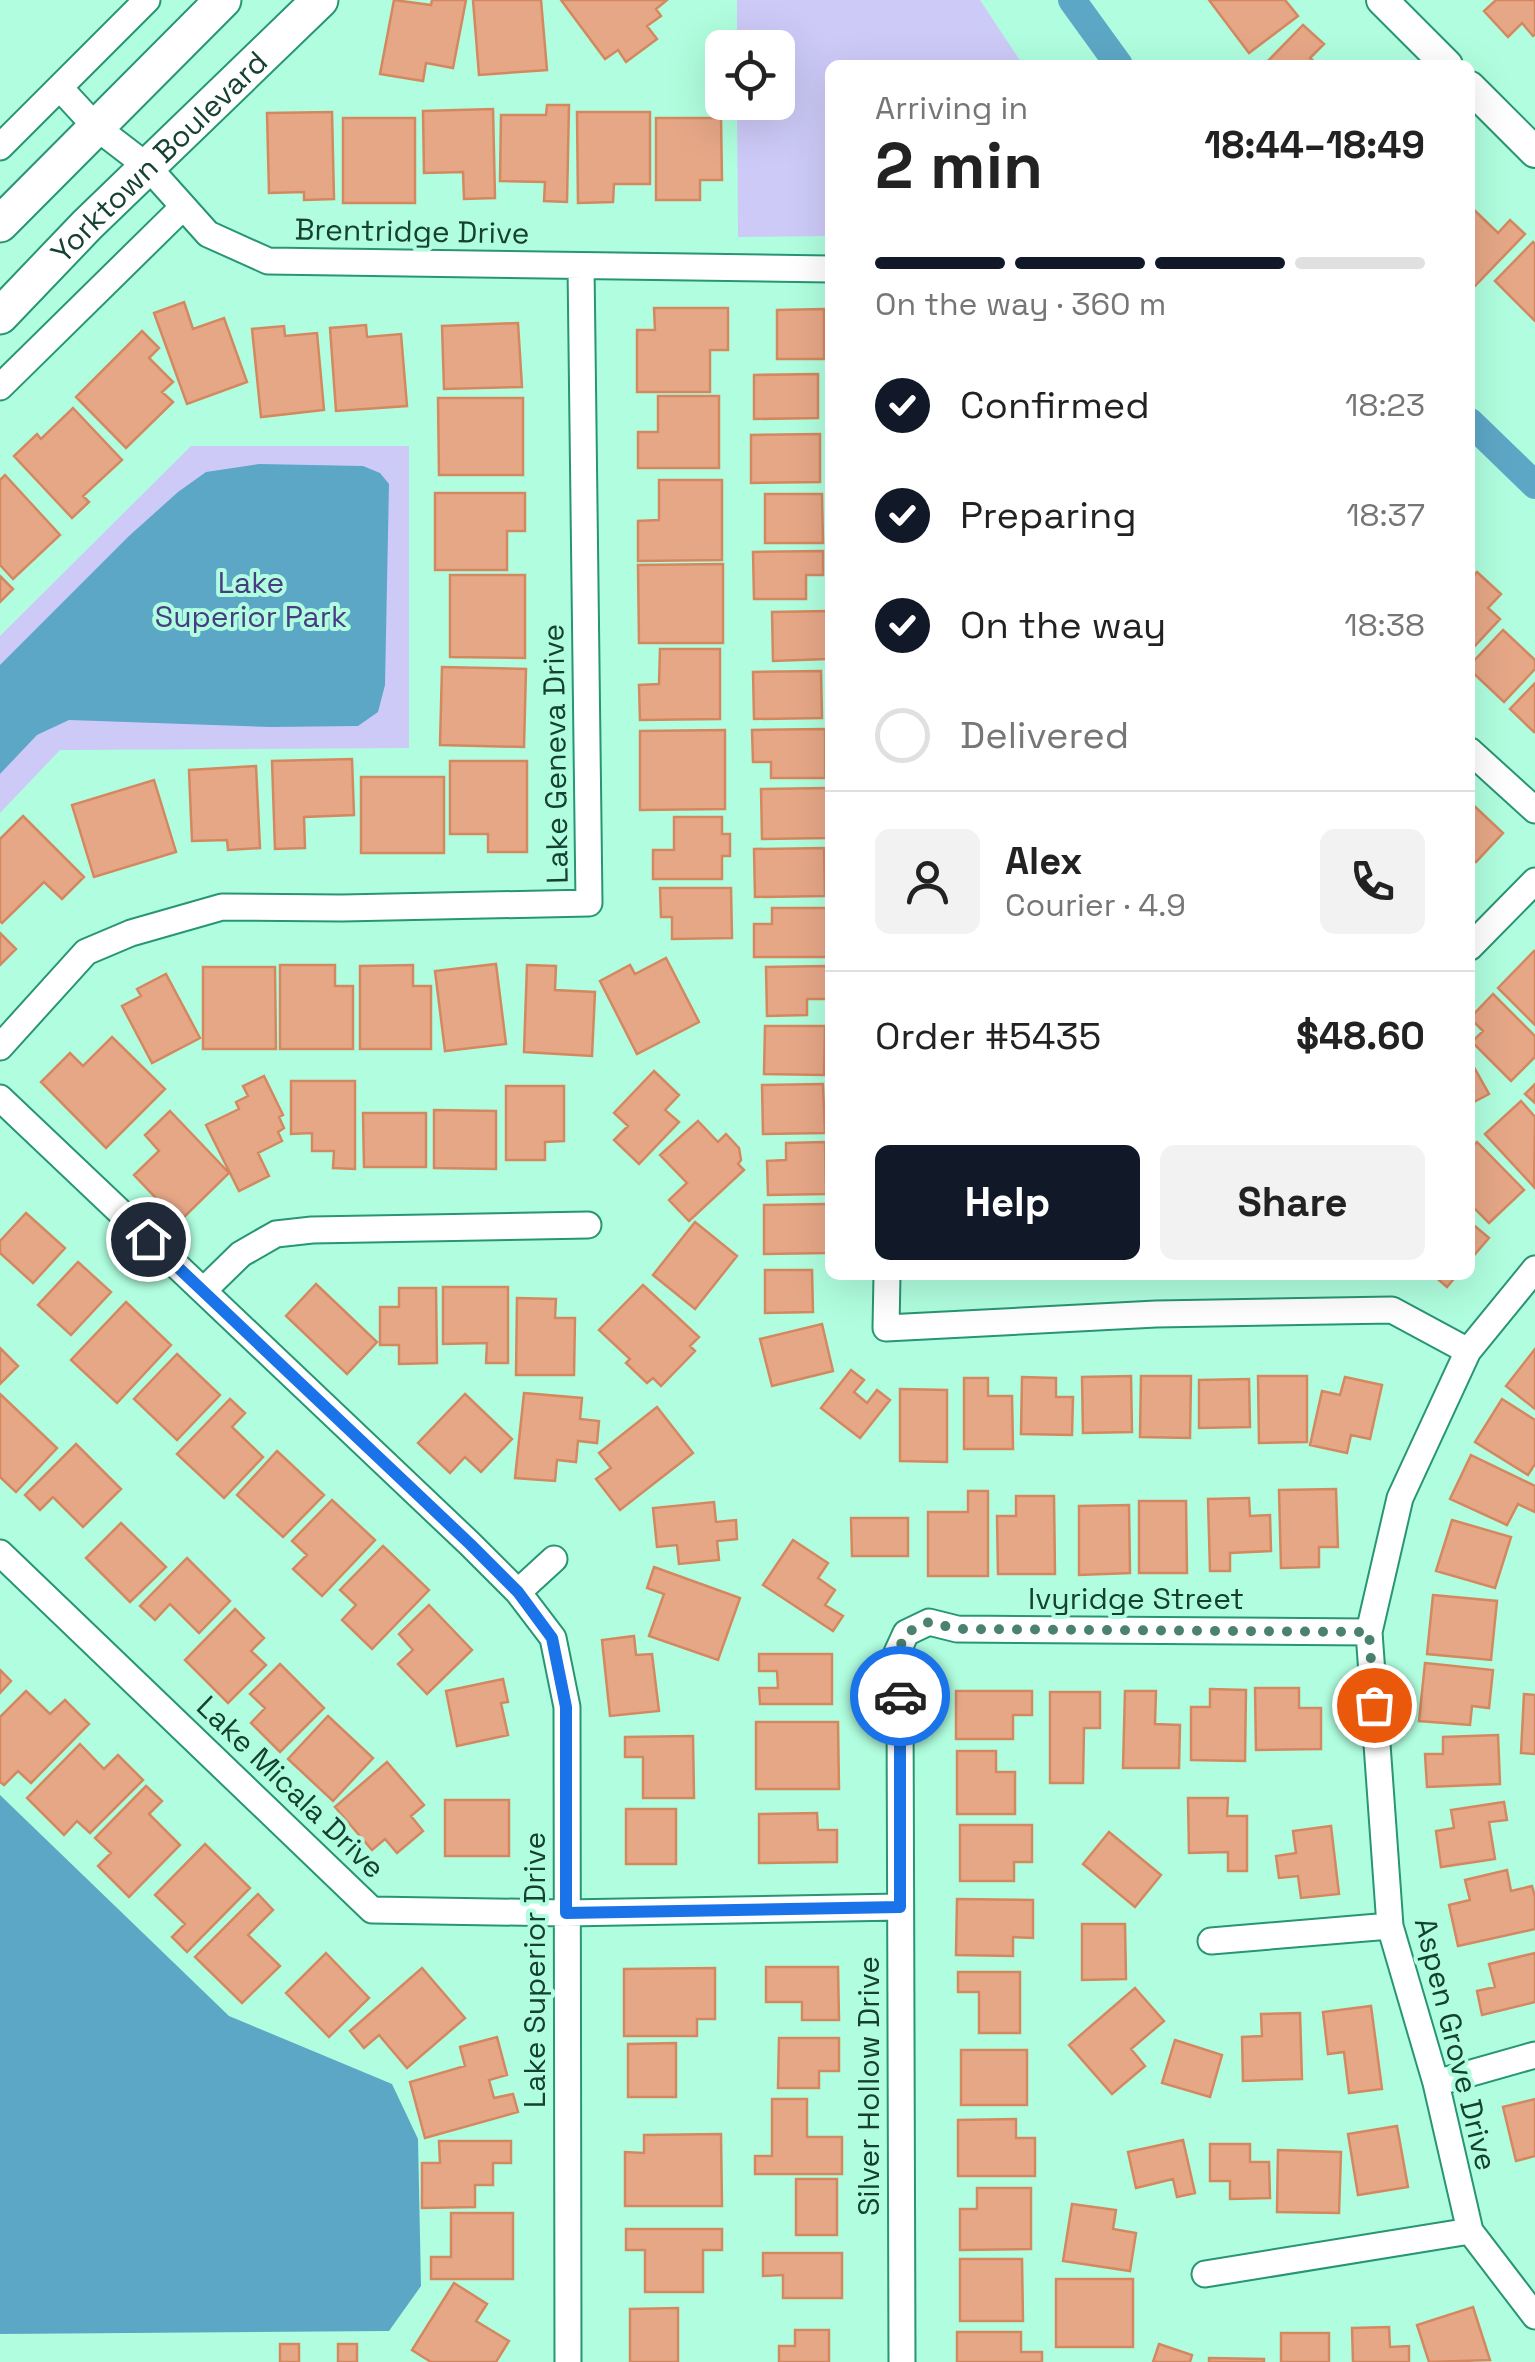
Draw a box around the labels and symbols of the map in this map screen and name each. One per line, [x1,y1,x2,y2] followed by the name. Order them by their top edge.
[42,42,275,271] street label: Yorktown Boulevard
[294,209,530,253] street label: Brentridge Drive
[155,563,347,636] park label: Lake Superior Park
[533,624,577,884] street label: Lake Geneva Drive
[106,1197,191,1282] pin
[1028,1579,1244,1618] street label: Ivyridge Street
[850,1646,950,1746] courier
[1332,1663,1417,1748] pin
[189,1687,393,1887] street label: Lake Micala Drive
[515,1832,554,2108] street label: Lake Superior Drive
[1406,1913,1506,2175] street label: Aspen Grove Drive
[849,1956,888,2216] street label: Silver Hollow Drive

